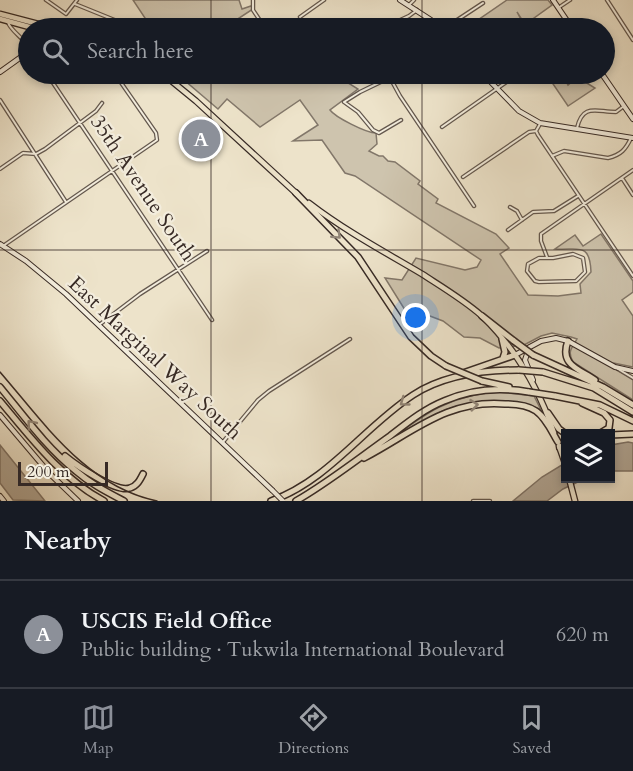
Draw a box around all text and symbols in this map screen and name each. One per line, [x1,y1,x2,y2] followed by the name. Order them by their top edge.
[18,18,615,84] search box
[39,35,72,68] icon: search
[87,36,194,66] text: Search here
[85,110,201,266] street label: 35th Avenue South
[182,116,220,162] pin: A
[329,227,340,238] one-way arrow
[62,270,249,447] street label: East Marginal Way South
[401,303,430,332] your location
[399,395,410,406] one-way arrow
[469,399,478,412] one-way arrow
[28,420,39,431] one-way arrow
[561,429,615,483] map controls
[561,429,615,483] button: layers
[18,459,108,486] scale bar
[27,461,69,483] text: 200 m
[24,523,112,558] text: Nearby
[81,606,272,636] text: USCIS Field Office
[36,621,51,648] text: A
[556,621,609,648] text: 620 m
[81,636,504,663] text: Public building · Tukwila International Boulevard
[82,701,115,759] tab: Map
[278,701,349,759] tab: Directions
[512,701,551,759] tab: Saved

